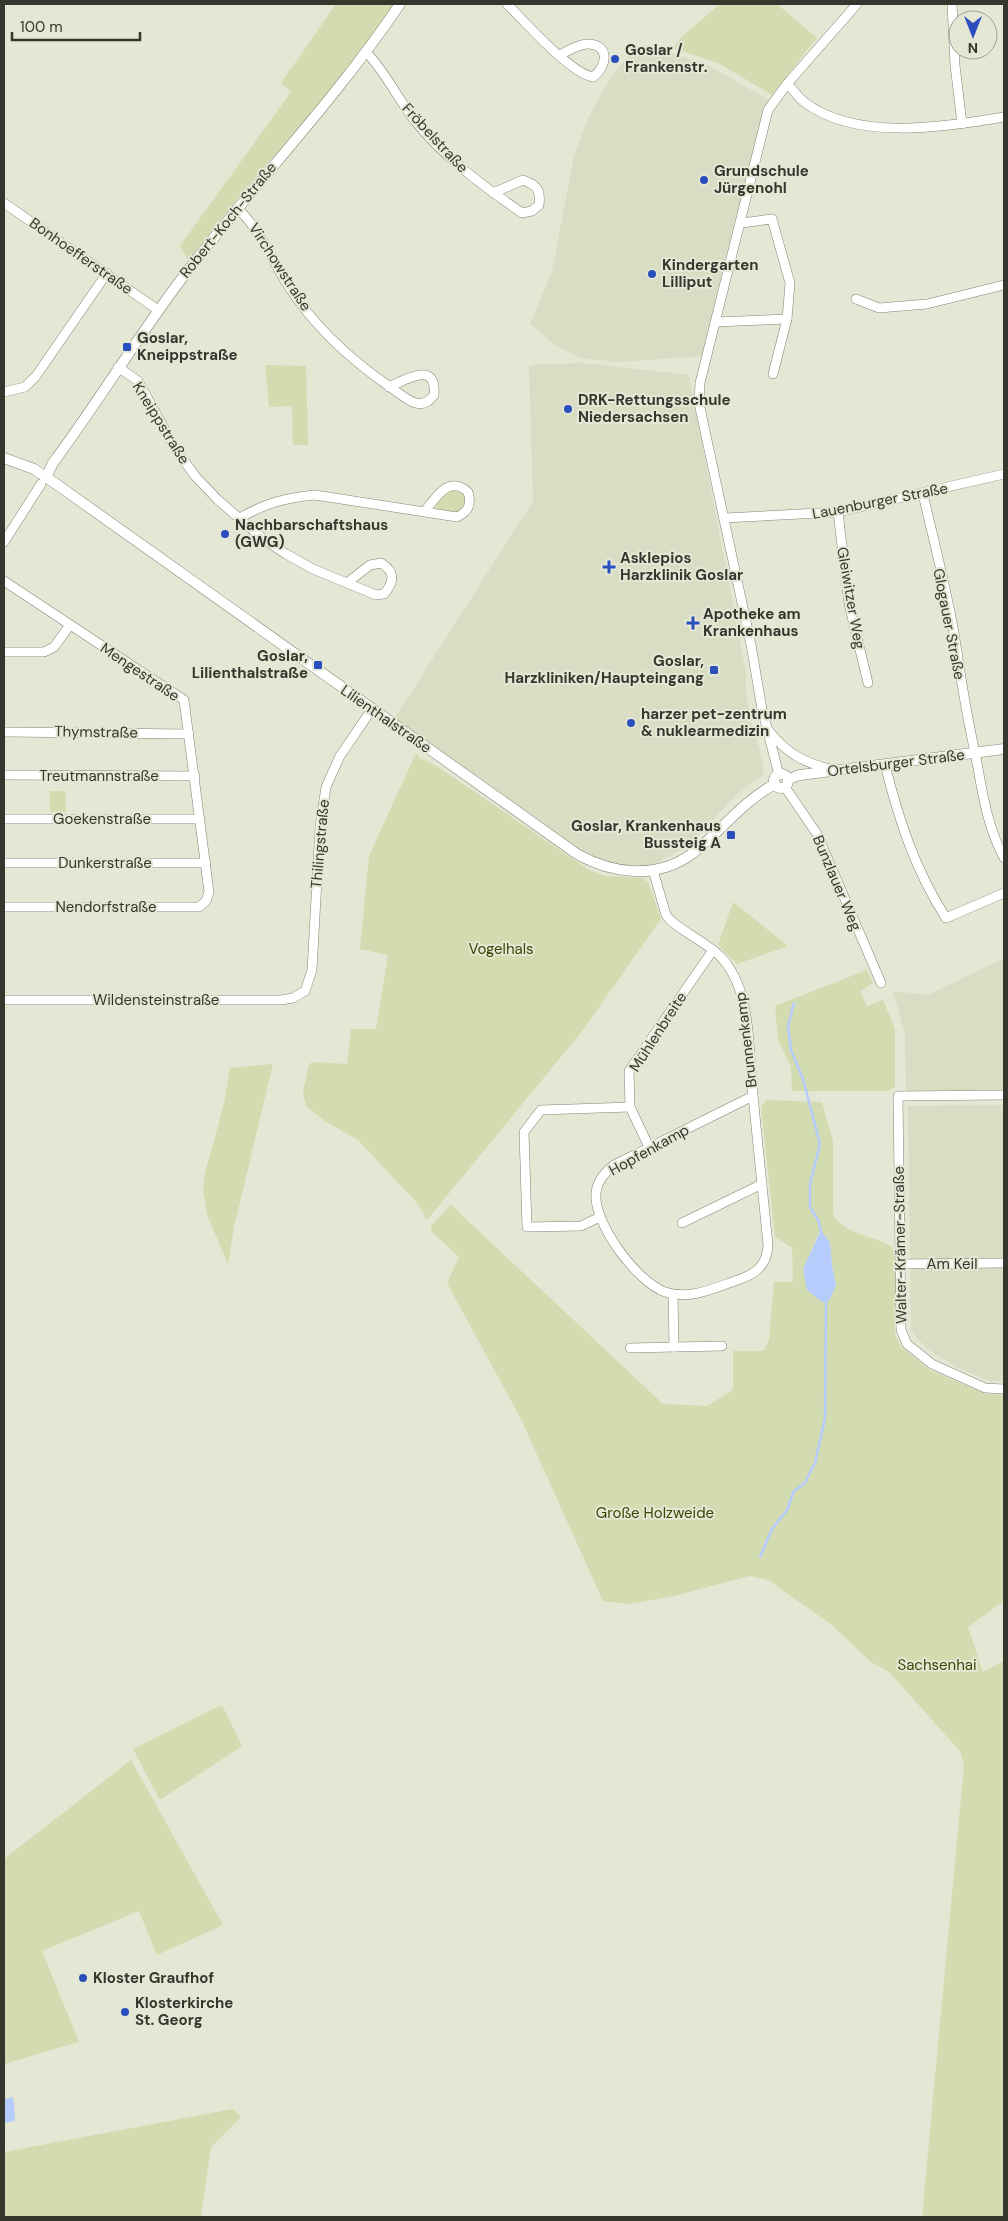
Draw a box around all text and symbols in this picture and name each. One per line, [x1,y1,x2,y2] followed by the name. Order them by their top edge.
[12,10,140,42] scale bar
[948,10,998,60] north arrow
[20,17,63,37] text: 100 m
[968,39,978,57] text: N
[625,40,708,77] place label: Goslar / Frankenstr.
[609,53,621,65] marker: Goslar / Frankenstr.
[398,99,472,177] street label: Fröbelstraße
[175,158,281,282] street label: Robert-Koch-Straße
[714,161,809,198] place label: Grundschule Jürgenohl
[698,174,710,186] marker: Grundschule Jürgenohl
[25,213,137,299] street label: Bonhoefferstraße
[244,219,316,315] street label: Virchowstraße
[662,255,758,292] place label: Kindergarten Lilliput
[646,268,658,280] marker: Kindergarten Lilliput
[137,328,238,365] place label: Goslar, Kneippstraße
[121,341,133,353] marker: Goslar, Kneippstraße
[128,378,194,468] street label: Kneippstraße
[578,390,731,427] place label: DRK-Rettungsschule Niedersachsen
[562,403,574,415] marker: DRK-Rettungsschule Niedersachsen
[810,478,950,524] street label: Lauenburger Straße
[235,515,388,552] place label: Nachbarschaftshaus (GWG)
[219,528,231,540] marker: Nachbarschaftshaus (GWG)
[832,545,870,651] street label: Gleiwitzer Weg
[620,548,743,585] place label: Asklepios Harzklinik Goslar
[602,560,616,574] marker: Asklepios Harzklinik Goslar
[928,567,970,681] street label: Glogauer Straße
[703,604,801,641] place label: Apotheke am Krankenhaus
[687,617,699,629] marker: Apotheke am Krankenhaus
[97,638,183,706] street label: Mengestraße
[192,646,308,683] place label: Goslar, Lilienthalstraße
[505,651,704,688] place label: Goslar, Harzkliniken/Haupteingang
[312,659,324,671] marker: Goslar, Lilienthalstraße
[708,664,720,676] marker: Goslar, Harzkliniken/Haupteingang
[337,680,435,758] street label: Lilienthalstraße
[641,704,787,741] place label: harzer pet-zentrum & nuklearmedizin
[625,717,637,729] marker: harzer pet-zentrum & nuklearmedizin
[54,721,138,743] street label: Thymstraße
[826,745,966,781] street label: Ortelsburger Straße
[39,766,159,786] street label: Treutmannstraße
[306,799,334,889] street label: Thilingstraße
[53,809,151,829] street label: Goekenstraße
[571,816,721,853] place label: Goslar, Krankenhaus Bussteig A
[725,829,737,841] marker: Goslar, Krankenhaus Bussteig A
[808,832,866,934] street label: Bunzlauer Weg
[58,853,152,873] street label: Dunkerstraße
[55,897,157,917] street label: Nendorfstraße
[468,939,534,959] park label: Vogelhals
[625,988,691,1076] street label: Mühlenbreite
[93,990,219,1010] street label: Wildensteinstraße
[730,991,762,1089] street label: Brunnenkamp
[605,1120,693,1180] street label: Hopfenkamp
[889,1166,911,1324] street label: Walter-Krämer-Straße
[926,1254,978,1274] street label: Am Keil
[596,1503,714,1523] park label: Große Holzweide
[897,1655,977,1675] park label: Sachsenhai
[93,1968,214,1988] place label: Kloster Graufhof
[77,1972,89,1984] marker: Kloster Graufhof
[135,1993,233,2030] place label: Klosterkirche St. Georg
[119,2006,131,2018] marker: Klosterkirche St. Georg

